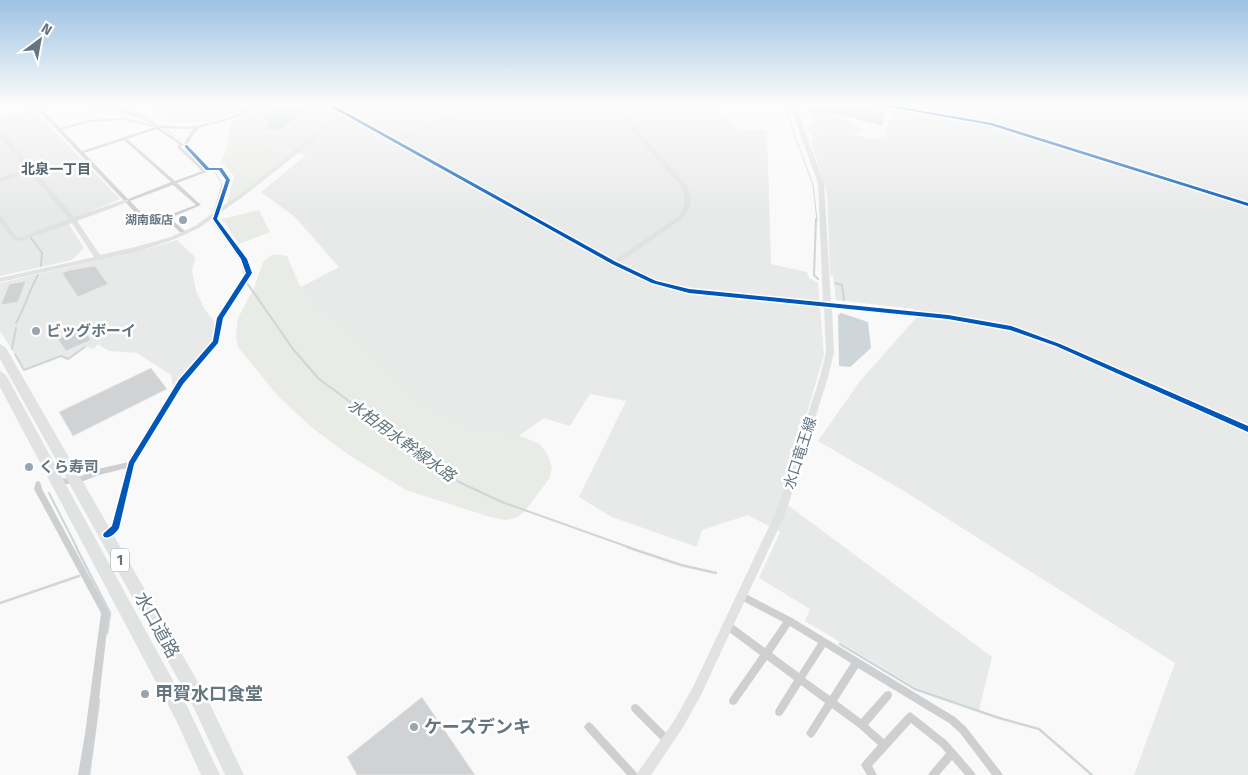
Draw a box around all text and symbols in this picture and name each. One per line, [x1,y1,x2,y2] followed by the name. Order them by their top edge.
[15,15,65,65] north arrow
[38,20,55,39] text: N
[21,161,91,178] district label: 北泉一丁目
[125,213,173,227] place label: 湖南飯店
[177,214,189,226] marker: 湖南飯店
[46,322,136,340] place label: ビッグボーイ
[30,325,42,337] marker: ビッグボーイ
[344,395,461,487] water label: 水柏用水幹線水路
[780,415,820,491] street label: 水口竜王線
[39,458,99,476] place label: くら寿司
[23,461,35,473] marker: くら寿司
[111,548,129,572] road number: 1
[130,588,184,662] street label: 水口道路
[155,683,263,705] place label: 甲賀水口食堂
[139,688,151,700] marker: 甲賀水口食堂
[424,716,531,738] place label: ケーズデンキ
[408,721,420,733] marker: ケーズデンキ

